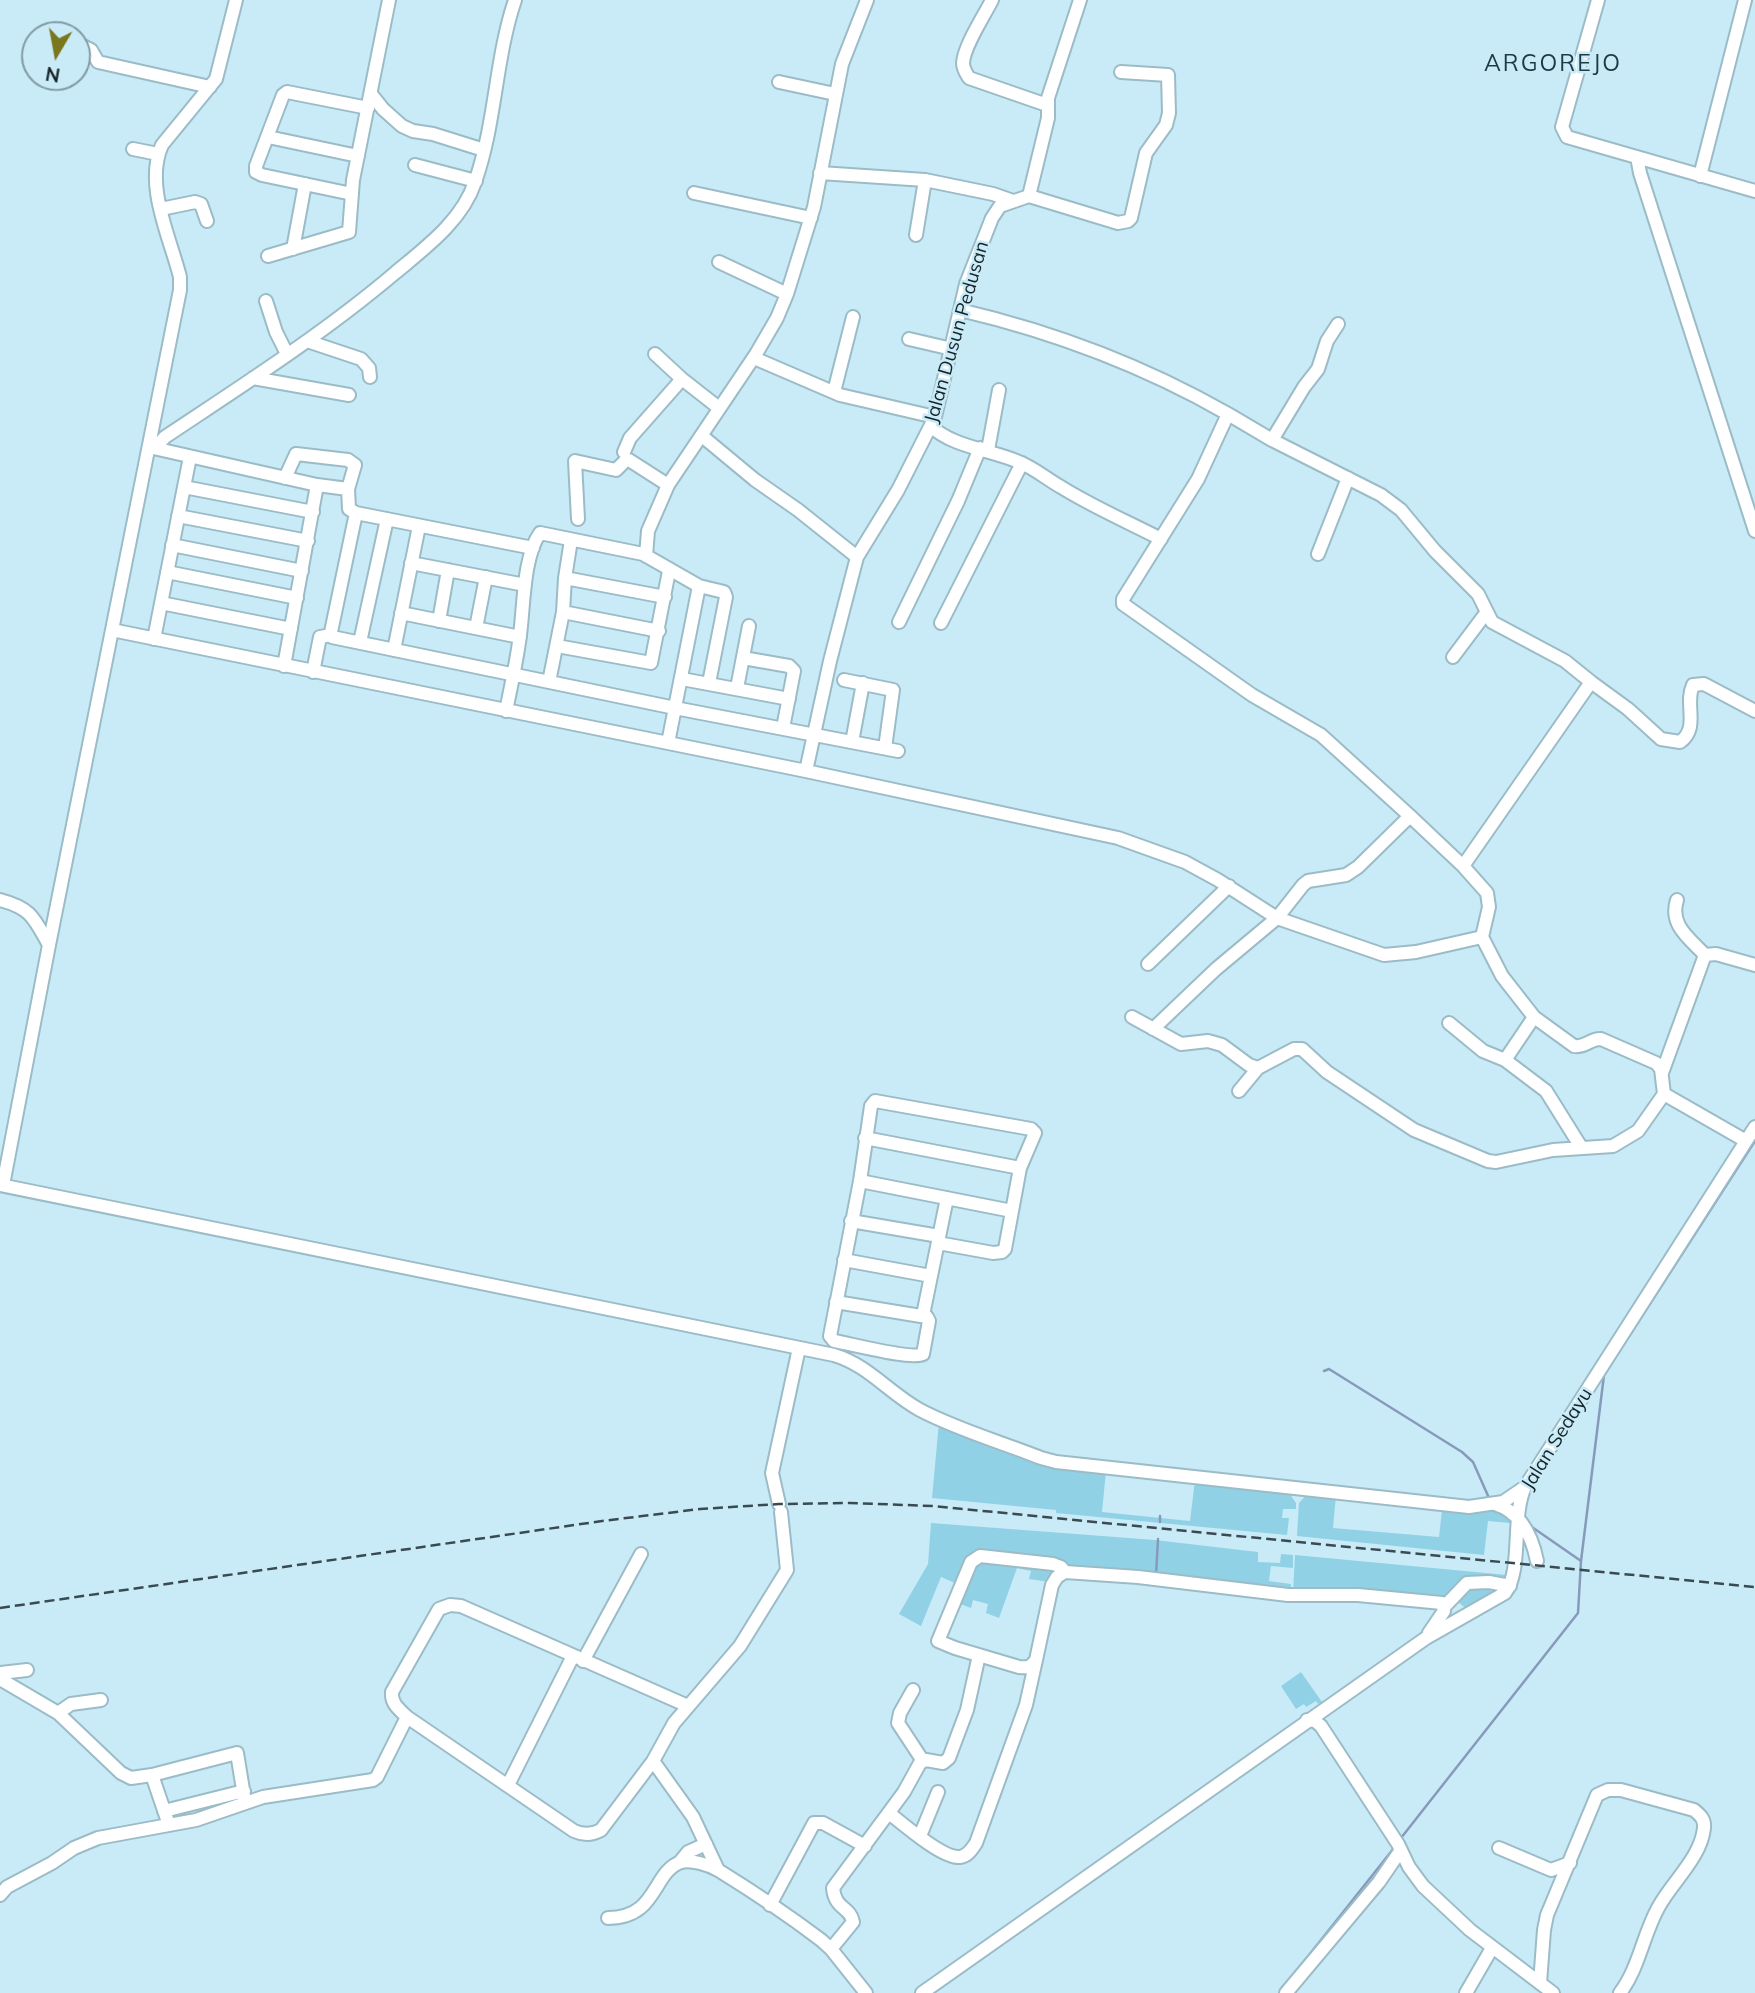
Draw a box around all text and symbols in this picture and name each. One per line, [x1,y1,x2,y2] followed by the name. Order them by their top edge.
[21,21,91,91] north arrow
[1485,50,1621,78] district label: ARGOREJO
[44,62,62,88] text: N
[920,239,994,425] street label: Jalan Dusun Pedusan
[1517,1384,1597,1494] street label: Jalan Sedayu

